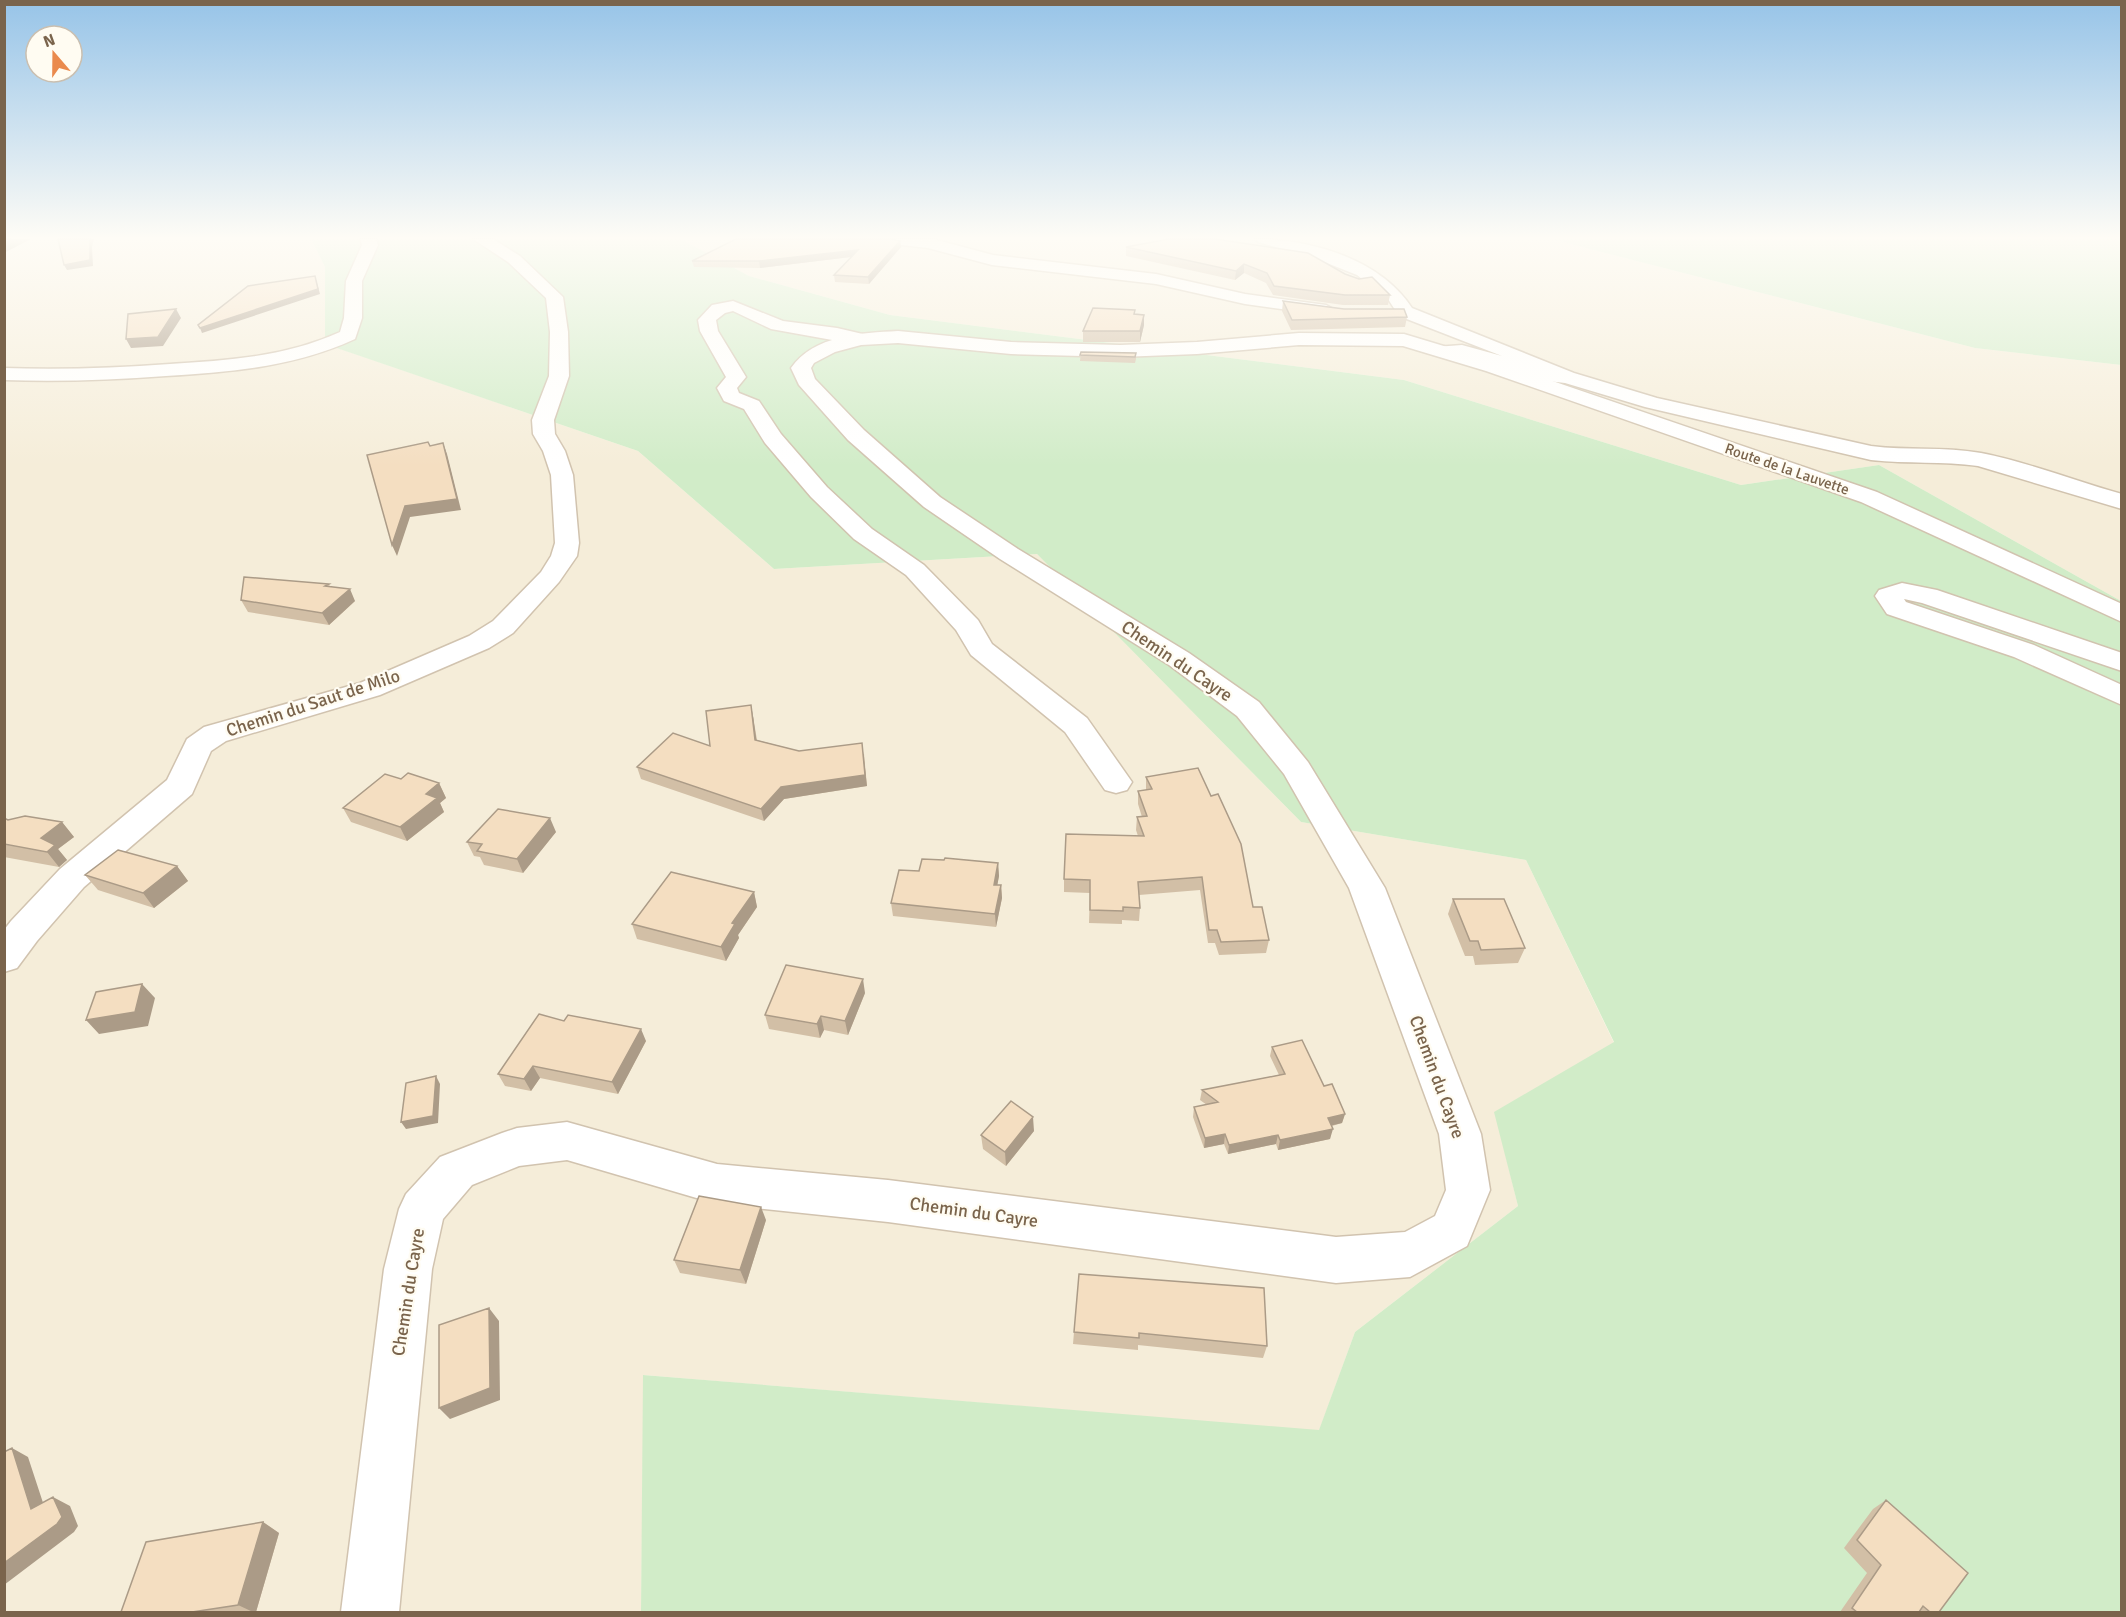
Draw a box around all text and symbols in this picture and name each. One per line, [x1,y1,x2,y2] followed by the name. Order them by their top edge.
[24,24,84,84] north arrow
[41,30,58,52] text: N
[1722,439,1852,499] street label: Route de la Lauvette
[1117,616,1237,706] street label: Chemin du Cayre
[223,664,403,742] street label: Chemin du Saut de Milo
[1405,1012,1469,1142] street label: Chemin du Cayre
[908,1192,1040,1232] street label: Chemin du Cayre
[387,1226,429,1358] street label: Chemin du Cayre

